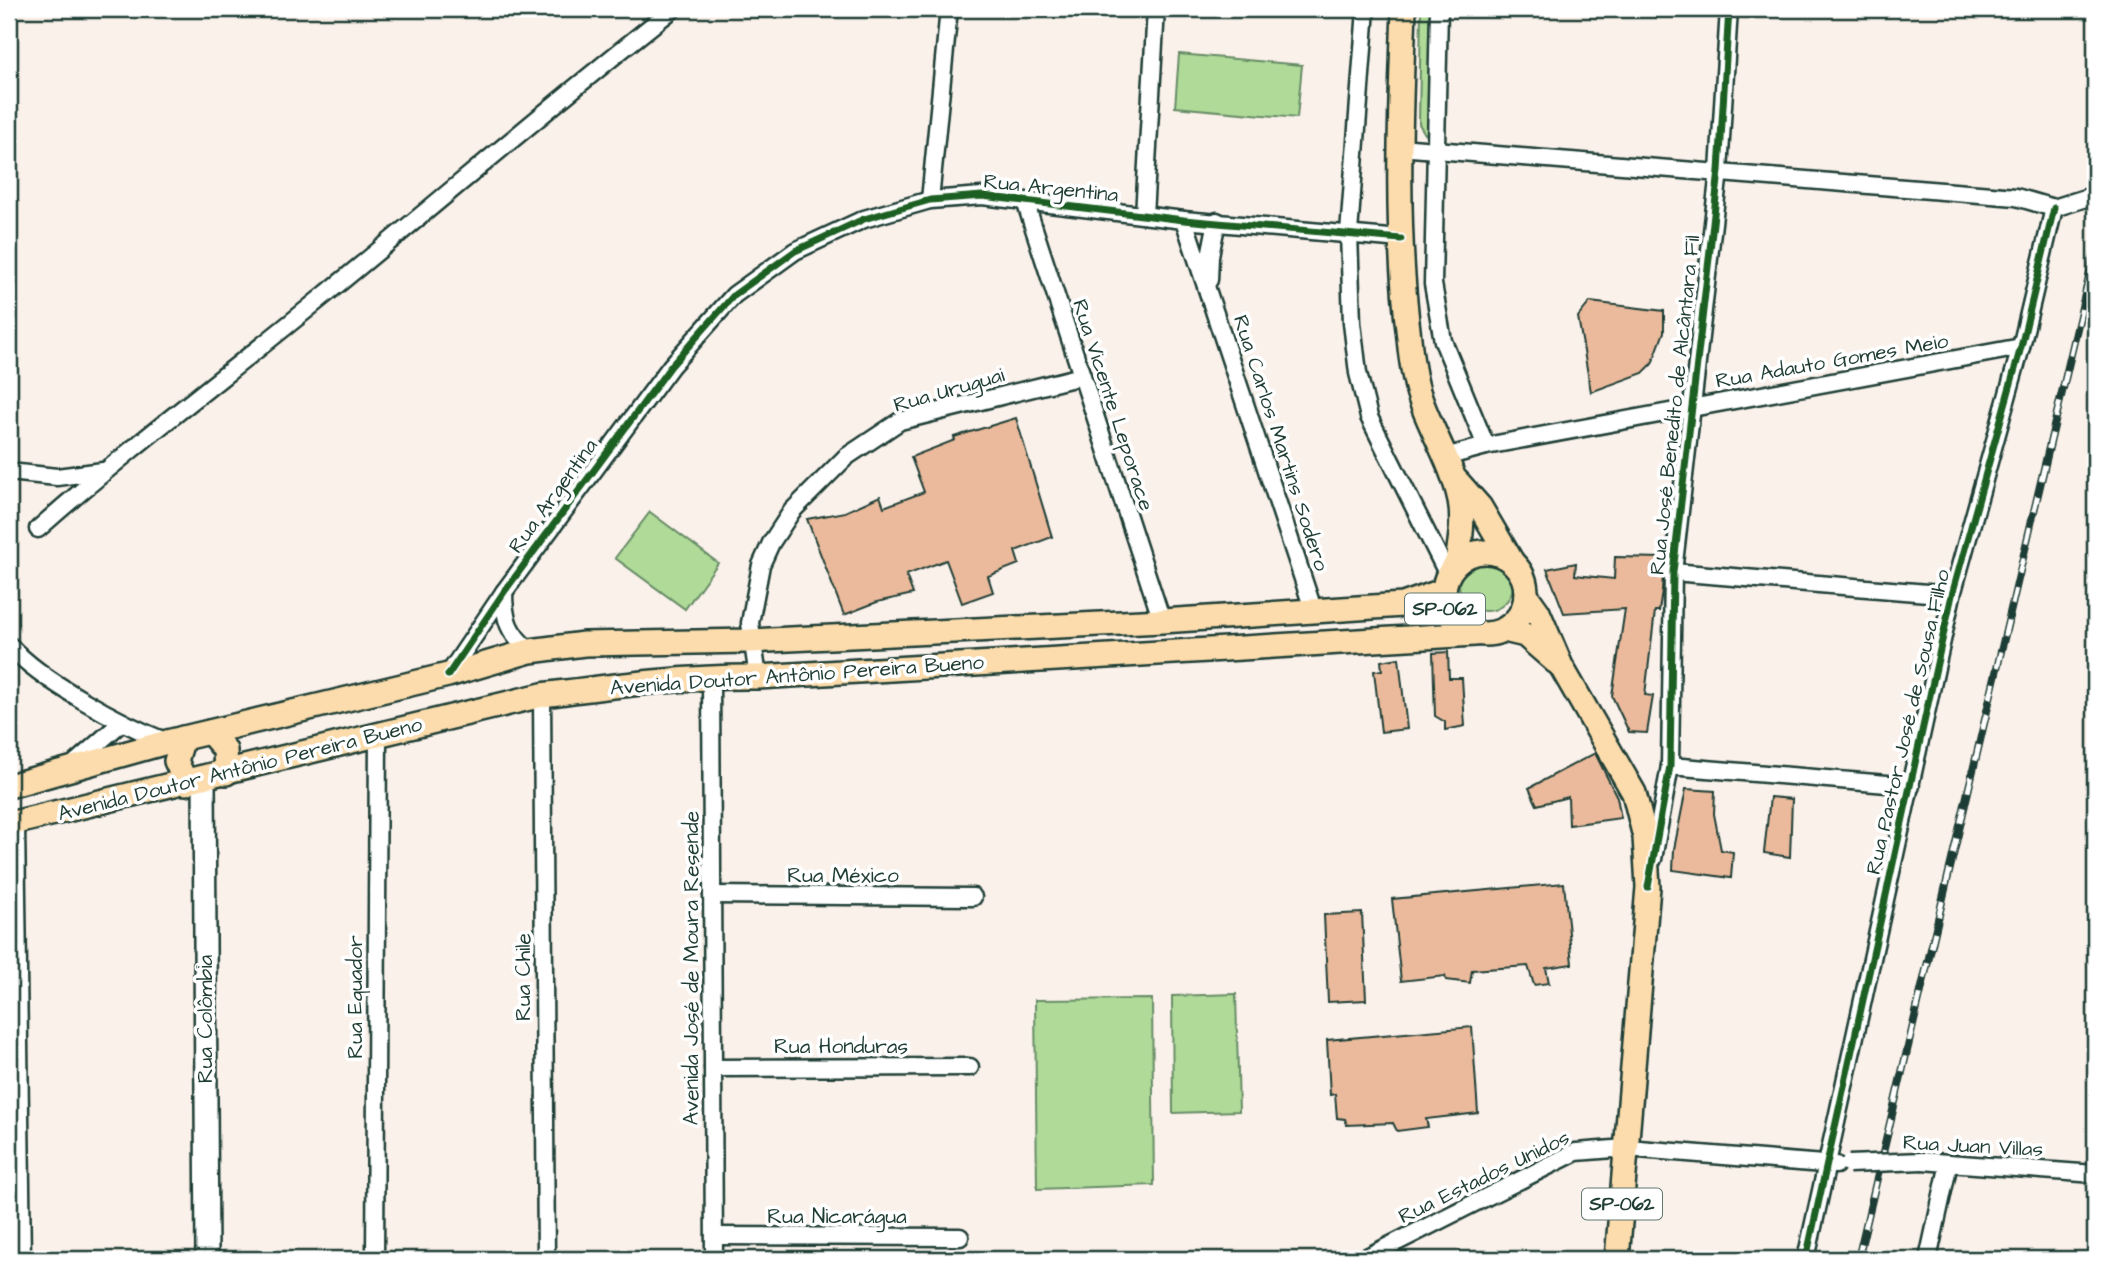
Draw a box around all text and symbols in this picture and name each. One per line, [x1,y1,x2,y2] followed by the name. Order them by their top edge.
[982,167,1120,212] street label: Rua Argentina
[1643,234,1707,576] street label: Rua José Benedito de Alcântara Fil
[1064,296,1161,515] street label: Rua Vicente Leporace
[1226,311,1336,575] street label: Rua Carlos Martins Sodero
[1713,326,1951,396] street label: Rua Adauto Gomes Meio
[890,360,1008,422] street label: Rua Uruguai
[502,432,606,560] street label: Rua Argentina
[1859,566,1957,877] street label: Rua Pastor José de Sousa Filho
[1405,594,1485,624] road number: SP-062
[609,647,985,703] street label: Avenida Doutor Antônio Pereira Bueno
[55,710,425,828] street label: Avenida Doutor Antônio Pereira Bueno
[677,811,706,1125] street label: Avenida José de Moura Resende
[787,861,899,890] street label: Rua México
[509,933,538,1021] street label: Rua Chile
[341,935,370,1059] street label: Rua Equador
[191,954,220,1083] street label: Rua Colômbia
[774,1032,908,1061] street label: Rua Honduras
[1394,1123,1574,1231] street label: Rua Estados Unidos
[1902,1128,2044,1164] street label: Rua Juan Villas
[1582,1188,1662,1220] road number: SP-062
[767,1202,907,1233] street label: Rua Nicarágua

